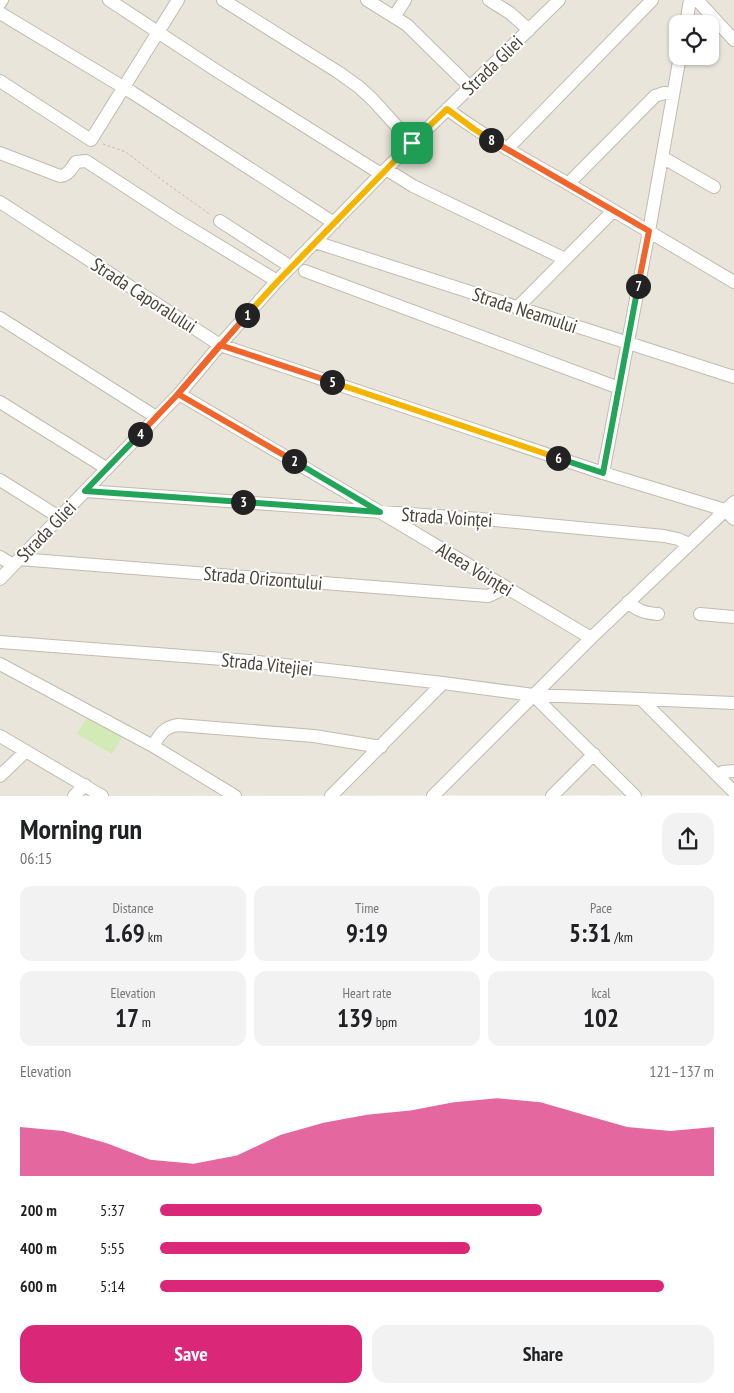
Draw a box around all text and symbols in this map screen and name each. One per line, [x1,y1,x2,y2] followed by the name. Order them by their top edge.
[669,15,719,65] map controls
[669,15,719,65] button: locate
[456,30,528,100] street label: Strada Gliei
[391,122,433,164] pin
[478,128,504,152] pin: 8
[398,129,426,157] icon: arrive
[488,131,495,149] text: 8
[87,252,201,338] street label: Strada Caporalului
[626,274,650,298] pin: 7
[635,277,642,295] text: 7
[469,282,581,338] street label: Strada Neamului
[234,302,260,328] pin: 1
[244,306,251,324] text: 1
[320,370,344,394] pin: 5
[329,373,336,391] text: 5
[128,422,152,446] pin: 4
[137,425,144,443] text: 4
[546,446,570,470] pin: 6
[282,448,306,474] pin: 2
[555,449,562,467] text: 6
[291,452,298,470] text: 2
[230,490,256,514] pin: 3
[240,493,247,511] text: 3
[11,495,81,567] street label: Strada Gliei
[401,502,493,532] street label: Strada Voinței
[432,537,518,601] street label: Aleea Voinței
[203,561,323,595] street label: Strada Orizontului
[220,647,314,681] street label: Strada Vitejiei
[20,810,142,847] text: Morning run
[662,813,714,865] button: share
[20,848,52,868] text: 06:15
[112,899,154,917] text: Distance
[355,899,379,917] text: Time
[590,899,612,917] text: Pace
[104,917,145,949] text: 1.69
[346,917,388,949] text: 9:19
[569,917,611,949] text: 5:31
[145,928,162,946] text: km
[611,928,633,946] text: /km
[111,984,155,1002] text: Elevation
[343,984,391,1002] text: Heart rate
[591,984,611,1002] text: kcal
[115,1002,139,1034] text: 17
[337,1002,373,1034] text: 139
[583,1002,619,1034] text: 102
[139,1013,151,1031] text: m
[373,1013,397,1031] text: bpm
[20,1061,71,1081] text: Elevation
[649,1061,714,1081] text: 121–137 m
[20,1200,57,1220] text: 200 m
[100,1200,125,1220] text: 5:37
[20,1238,57,1258] text: 400 m
[100,1238,125,1258] text: 5:55
[20,1276,57,1296] text: 600 m
[100,1276,125,1296] text: 5:14
[20,1325,362,1383] button: Save
[372,1325,714,1383] button: Share

